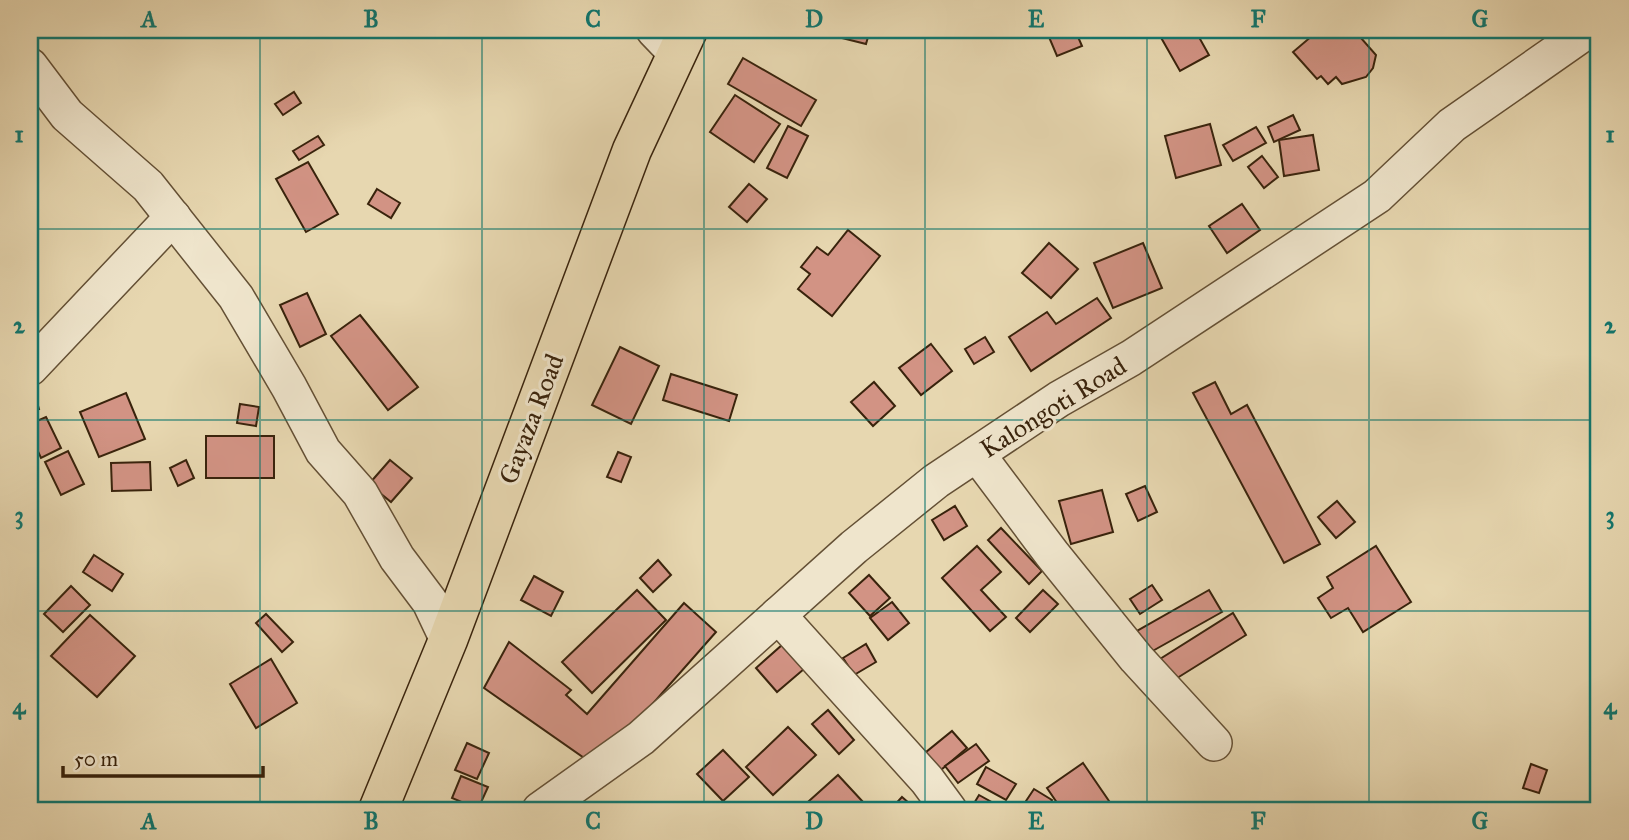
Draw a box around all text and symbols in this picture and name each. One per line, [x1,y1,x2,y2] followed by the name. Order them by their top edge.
[139,5,157,33] text: A
[363,5,379,33] text: B
[585,5,601,33] text: C
[805,5,823,33] text: D
[1028,5,1045,33] text: E
[1250,5,1266,33] text: F
[1472,5,1489,33] text: G
[14,120,24,148] text: 1
[1605,120,1615,148] text: 1
[13,311,25,339] text: 2
[1604,311,1616,339] text: 2
[492,349,570,489] street label: Gayaza Road
[974,349,1132,465] street label: Kalongoti Road
[14,501,24,530] text: 3
[1605,501,1615,530] text: 3
[13,692,27,720] text: 4
[1604,692,1618,720] text: 4
[63,735,262,779] scale bar
[74,746,119,772] text: 50 m
[139,807,157,835] text: A
[363,807,379,835] text: B
[585,807,601,835] text: C
[805,807,823,835] text: D
[1028,807,1045,835] text: E
[1250,807,1266,835] text: F
[1472,807,1489,835] text: G

